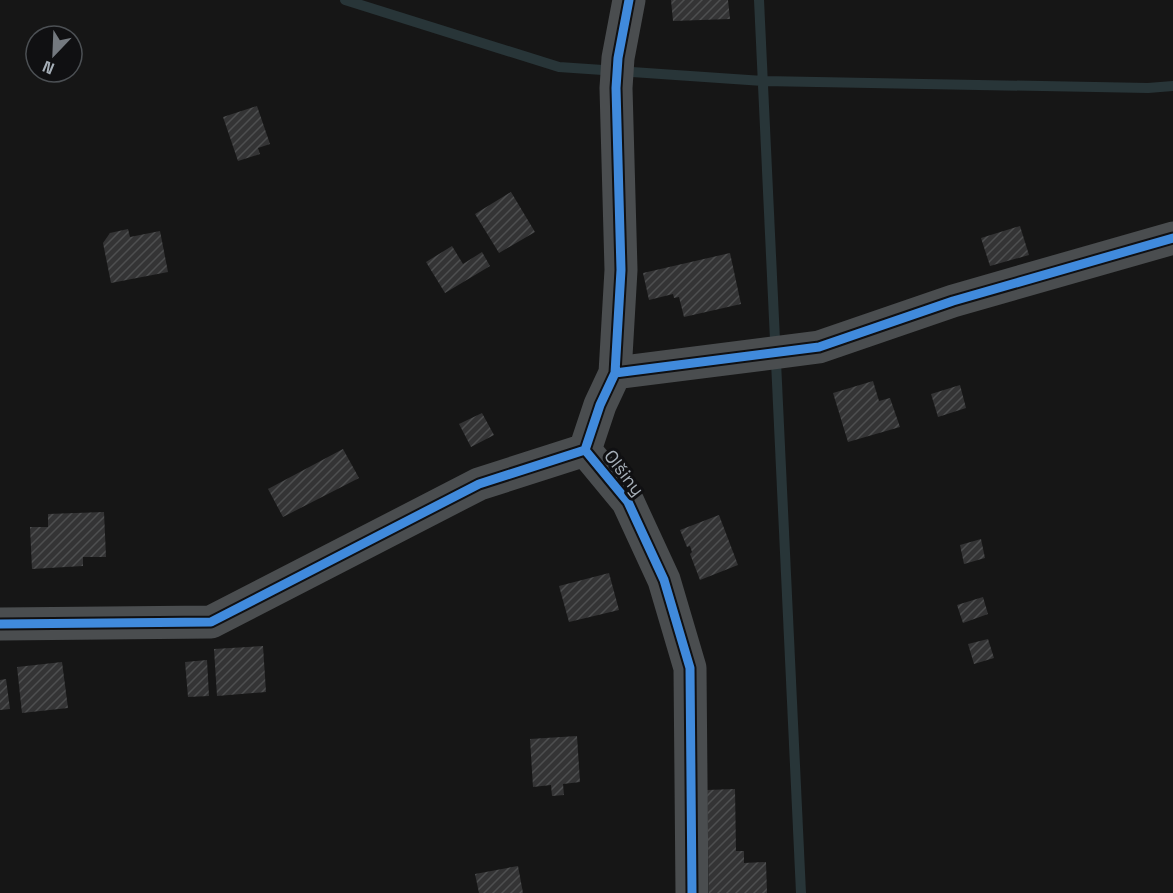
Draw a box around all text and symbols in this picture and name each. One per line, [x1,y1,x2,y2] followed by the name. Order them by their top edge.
[24,24,84,84] north arrow
[39,56,57,79] text: N
[599,445,650,500] street label: Olšiny

